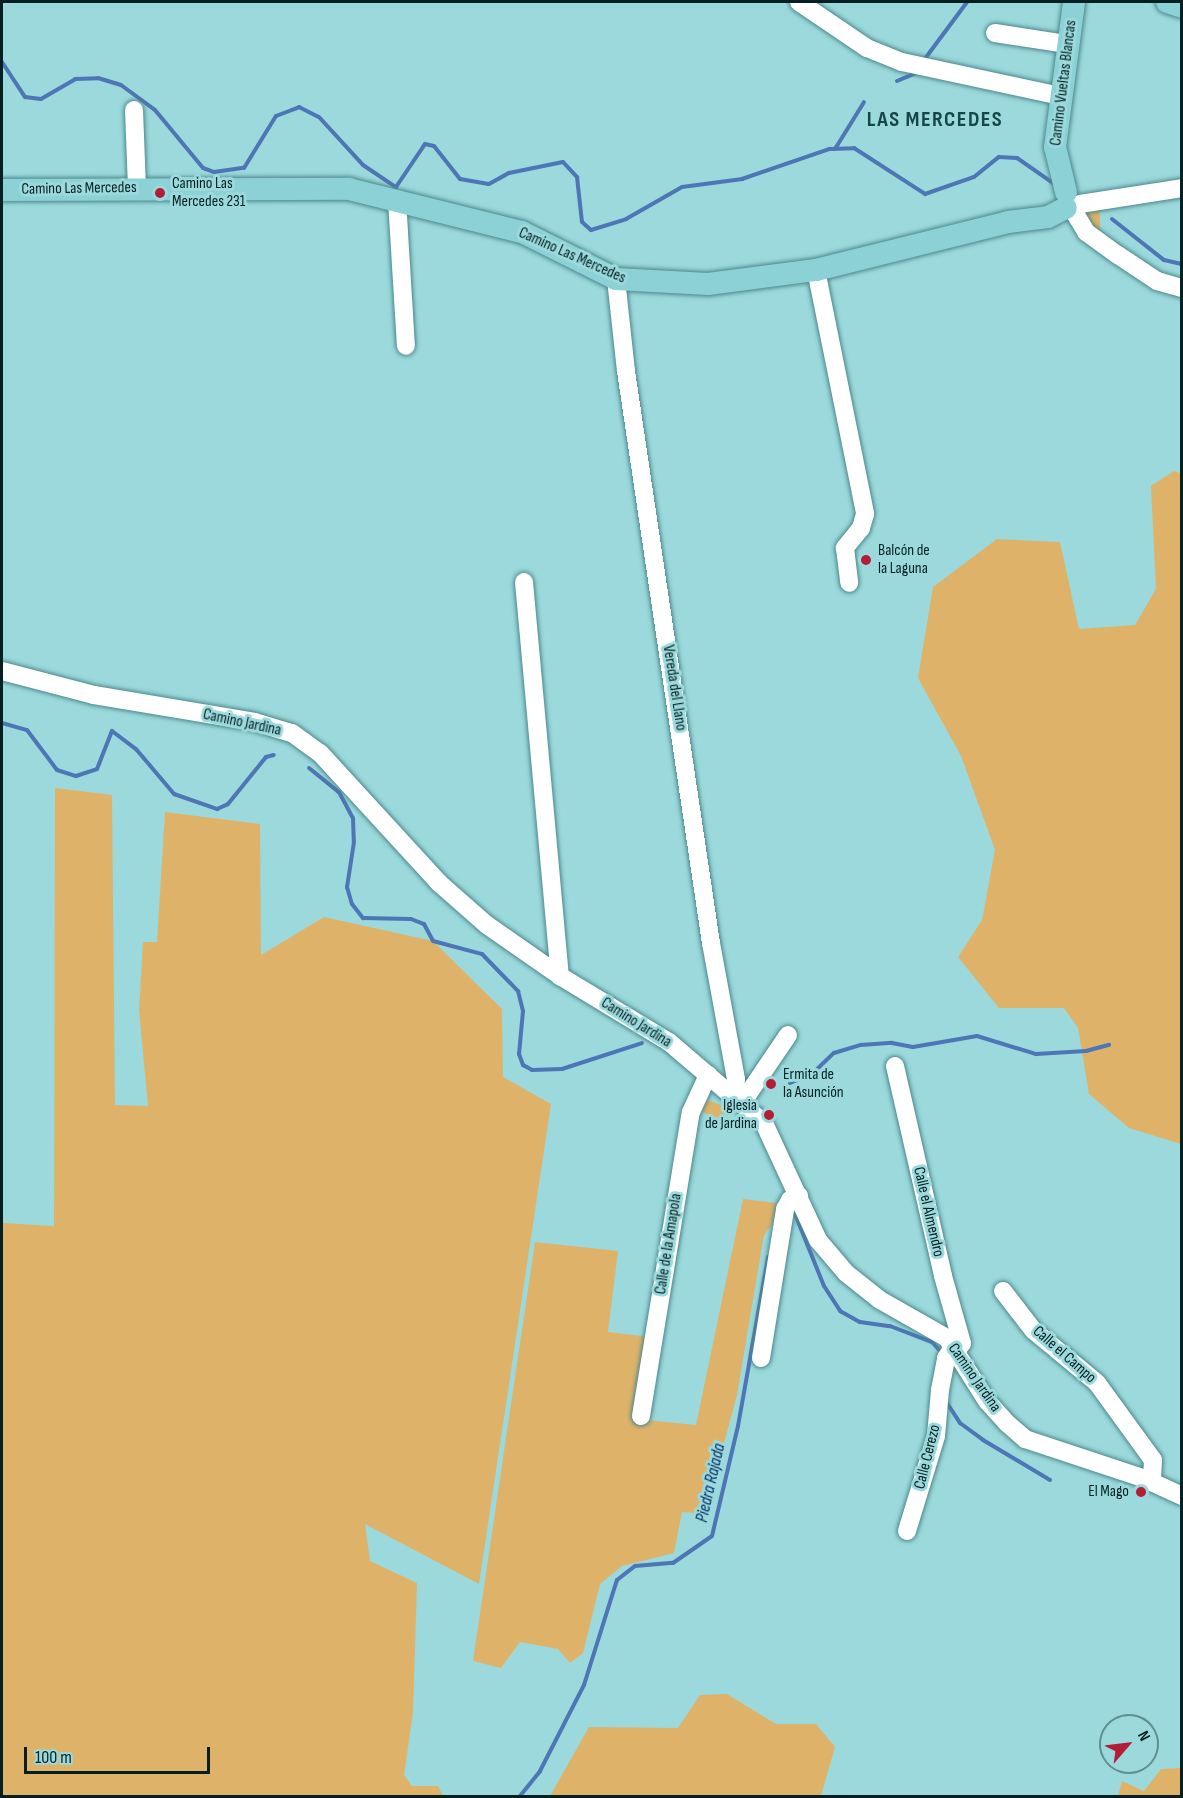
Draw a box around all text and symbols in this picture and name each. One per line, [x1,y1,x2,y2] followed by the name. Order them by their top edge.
[1047,19,1081,147] street label: Camino Vueltas Blancas
[867,107,1003,133] district label: LAS MERCEDES
[172,174,245,212] place label: Camino Las Mercedes 231
[21,178,137,200] street label: Camino Las Mercedes
[153,186,167,200] marker: Camino Las Mercedes 231
[515,224,629,288] street label: Camino Las Mercedes
[878,541,930,579] place label: Balcón de la Laguna
[859,553,873,567] marker: Balcón de la Laguna
[658,644,690,732] street label: Vereda del Llano
[201,705,283,741] street label: Camino Jardina
[597,994,675,1052] street label: Camino Jardina
[783,1065,844,1103] place label: Ermita de la Asunción
[764,1077,778,1091] marker: Ermita de la Asunción
[705,1096,757,1134] place label: Iglesia de Jardina
[762,1108,776,1122] marker: Iglesia de Jardina
[908,1165,948,1259] street label: Calle el Almendro
[652,1192,686,1296] street label: Calle de la Amapola
[1028,1322,1100,1388] street label: Calle el Campo
[943,1340,1005,1416] street label: Camino Jardina
[911,1423,945,1491] street label: Calle Cerezo
[691,1441,731,1525] water label: Piedra Rajada
[1088,1482,1129,1502] place label: El Mago
[1134,1485,1148,1499] marker: El Mago
[1099,1714,1159,1774] north arrow
[1133,1728,1154,1744] text: N
[27,1735,213,1773] scale bar
[35,1747,72,1768] text: 100 m

